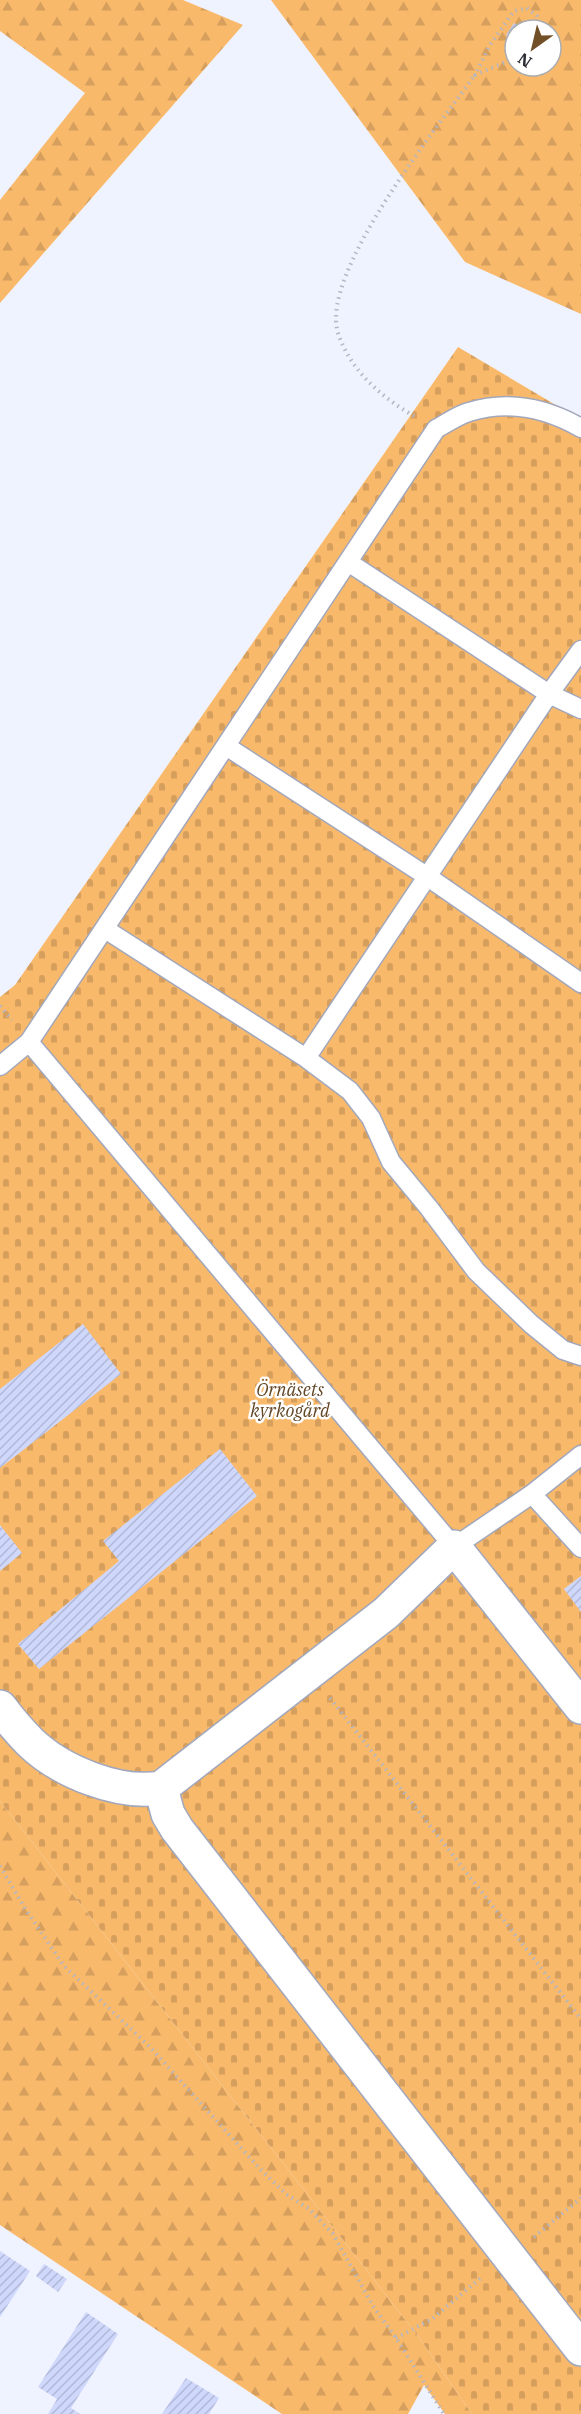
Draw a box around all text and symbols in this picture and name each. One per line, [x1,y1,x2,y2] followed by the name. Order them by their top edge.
[503,18,563,78] north arrow
[514,49,535,72] text: N
[250,1378,330,1422] park label: Örnäsets kyrkogård

